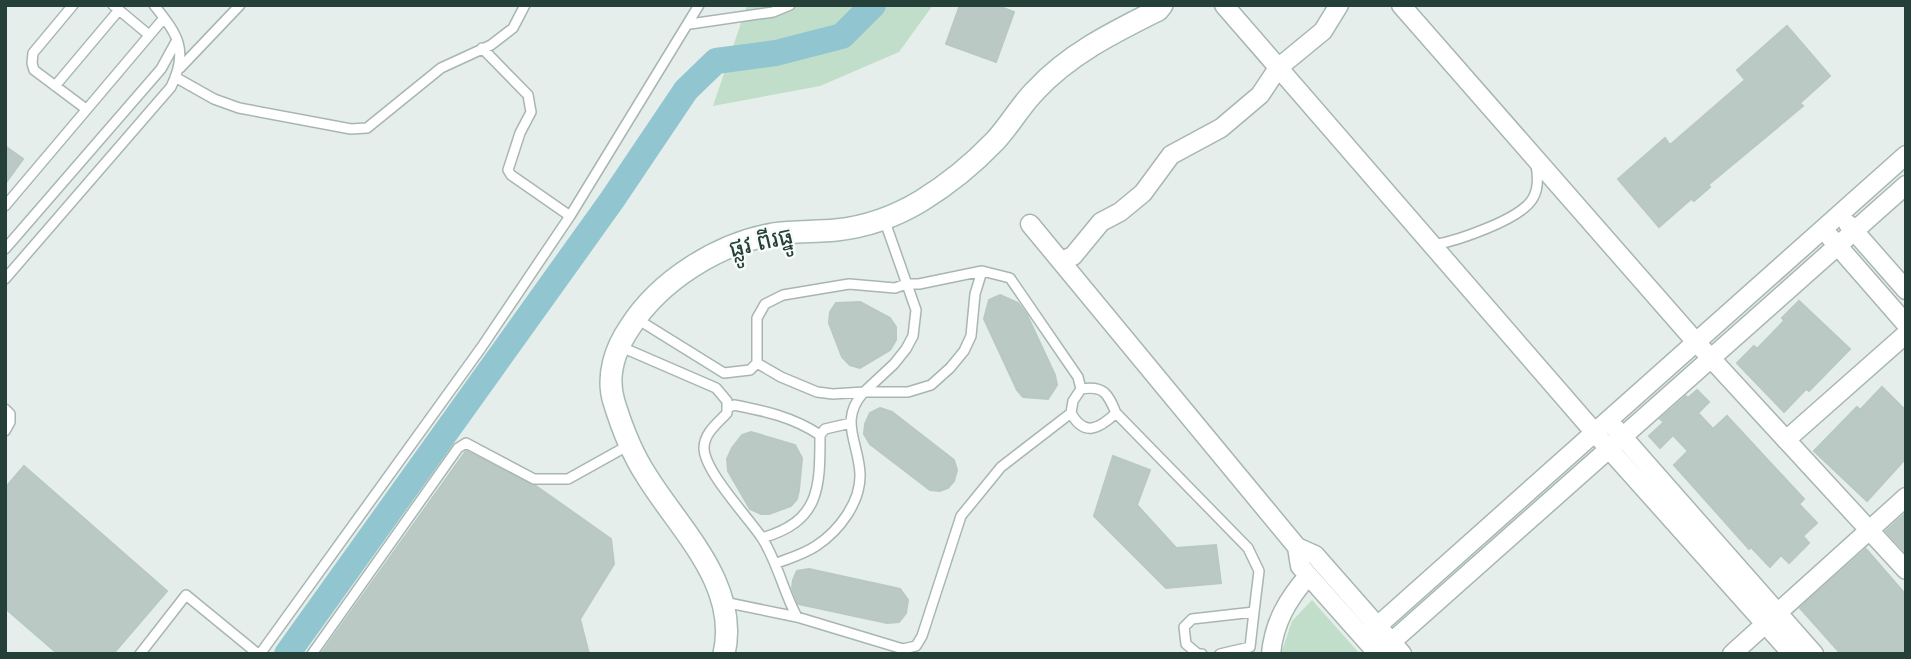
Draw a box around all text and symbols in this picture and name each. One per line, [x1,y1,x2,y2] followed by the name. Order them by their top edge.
[725,218,798,271] street label: ផ្លូវ ពីរធ្នូ

